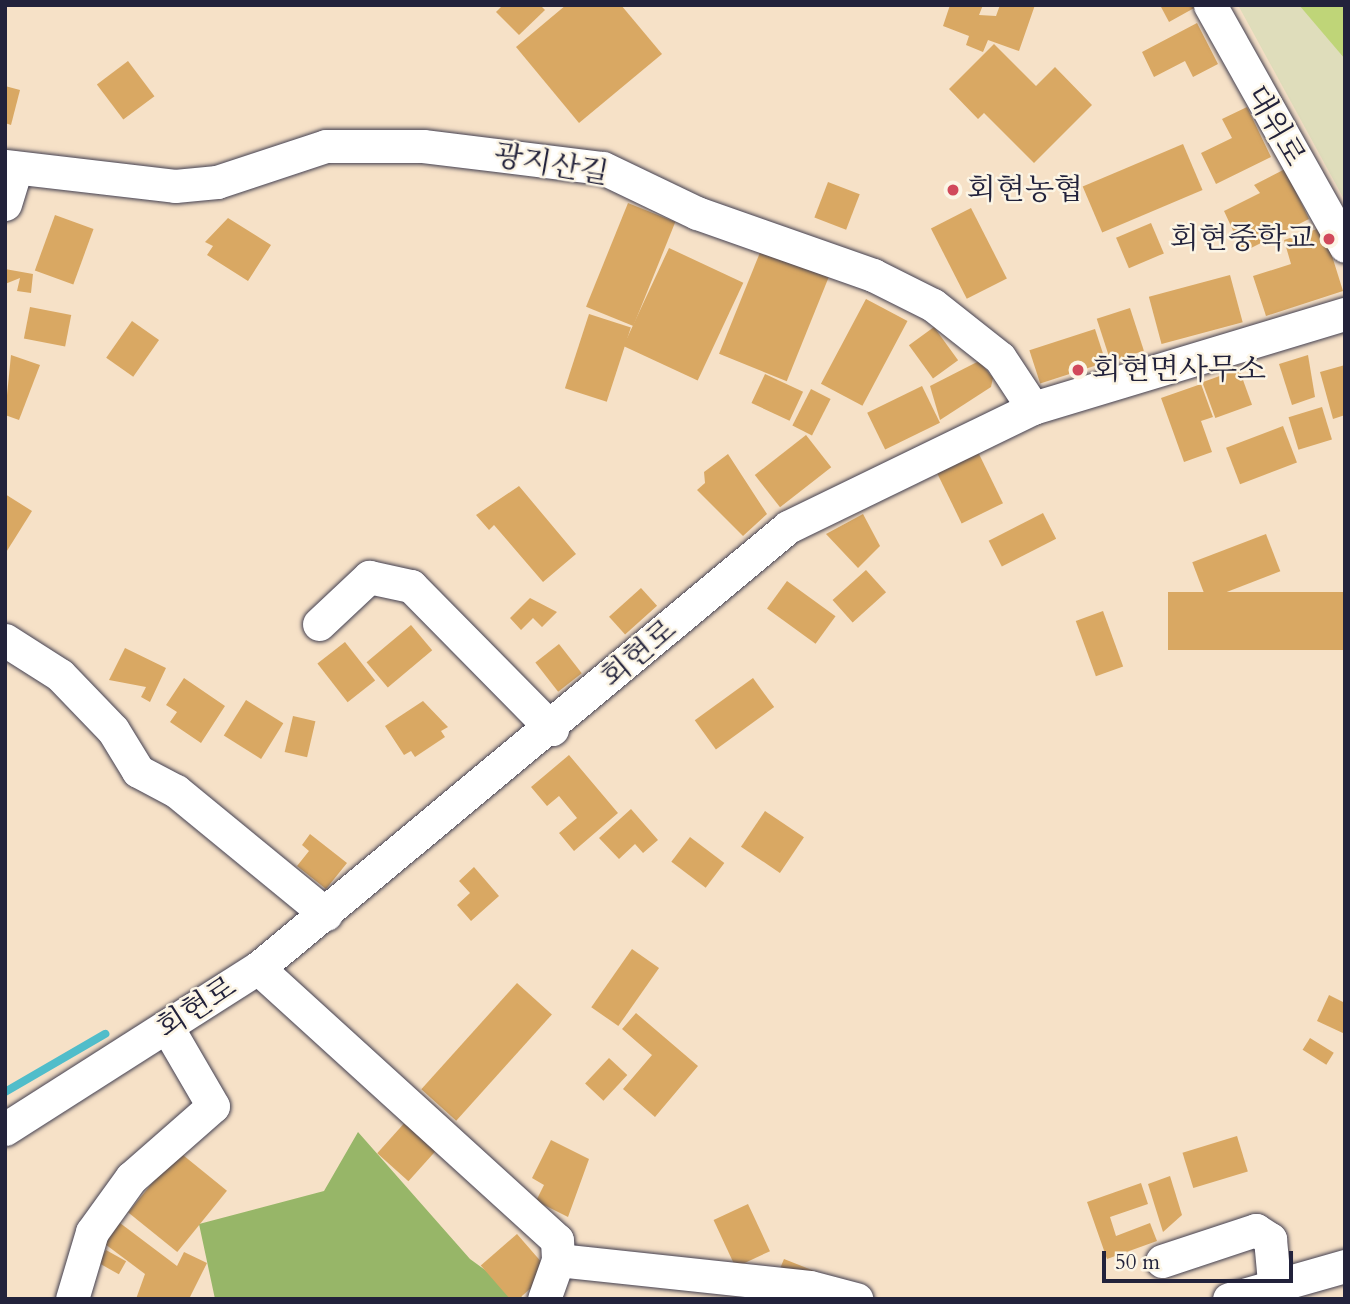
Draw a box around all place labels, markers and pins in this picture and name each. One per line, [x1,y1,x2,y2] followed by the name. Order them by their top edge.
[967,172,1083,208] place label: 회현농협
[945,182,961,198] marker: 회현농협
[1170,221,1315,257] place label: 회현중학교
[1321,231,1337,247] marker: 회현중학교
[1092,352,1266,388] place label: 회현면사무소
[1070,362,1086,378] marker: 회현면사무소

